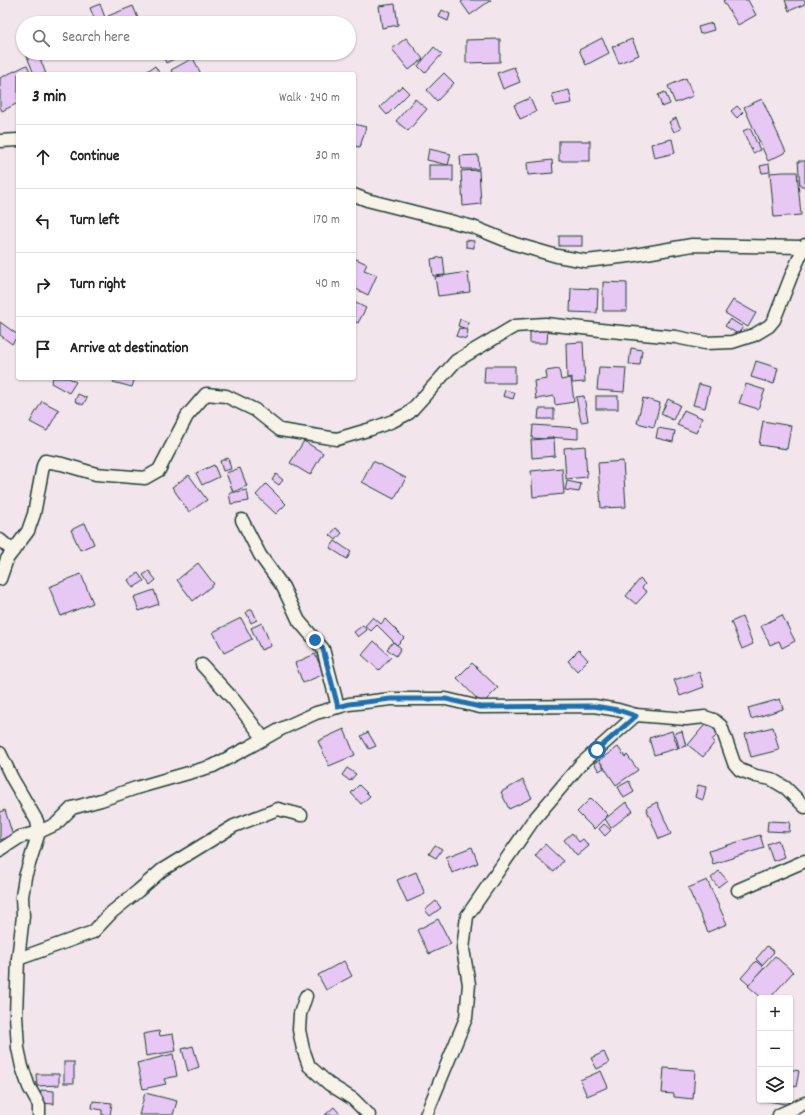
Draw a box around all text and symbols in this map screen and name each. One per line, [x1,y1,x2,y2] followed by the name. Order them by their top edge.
[16,16,356,60] search box
[30,27,52,49] icon: search
[62,27,130,49] text: Search here
[32,86,66,110] text: 3 min
[279,89,340,108] text: Walk · 240 m
[32,146,54,168] icon: ahead
[70,146,119,168] text: Continue
[315,147,340,166] text: 30 m
[32,210,54,232] icon: left
[70,210,119,232] text: Turn left
[313,211,340,230] text: 170 m
[32,274,54,296] icon: right
[70,274,126,296] text: Turn right
[316,275,340,294] text: 40 m
[32,338,54,360] icon: arrive
[70,338,188,360] text: Arrive at destination
[306,631,324,649] route end
[588,741,606,759] route start
[757,995,793,1103] map controls
[757,995,793,1031] button: +
[757,1031,793,1067] button: −
[757,1067,793,1103] button: layers

